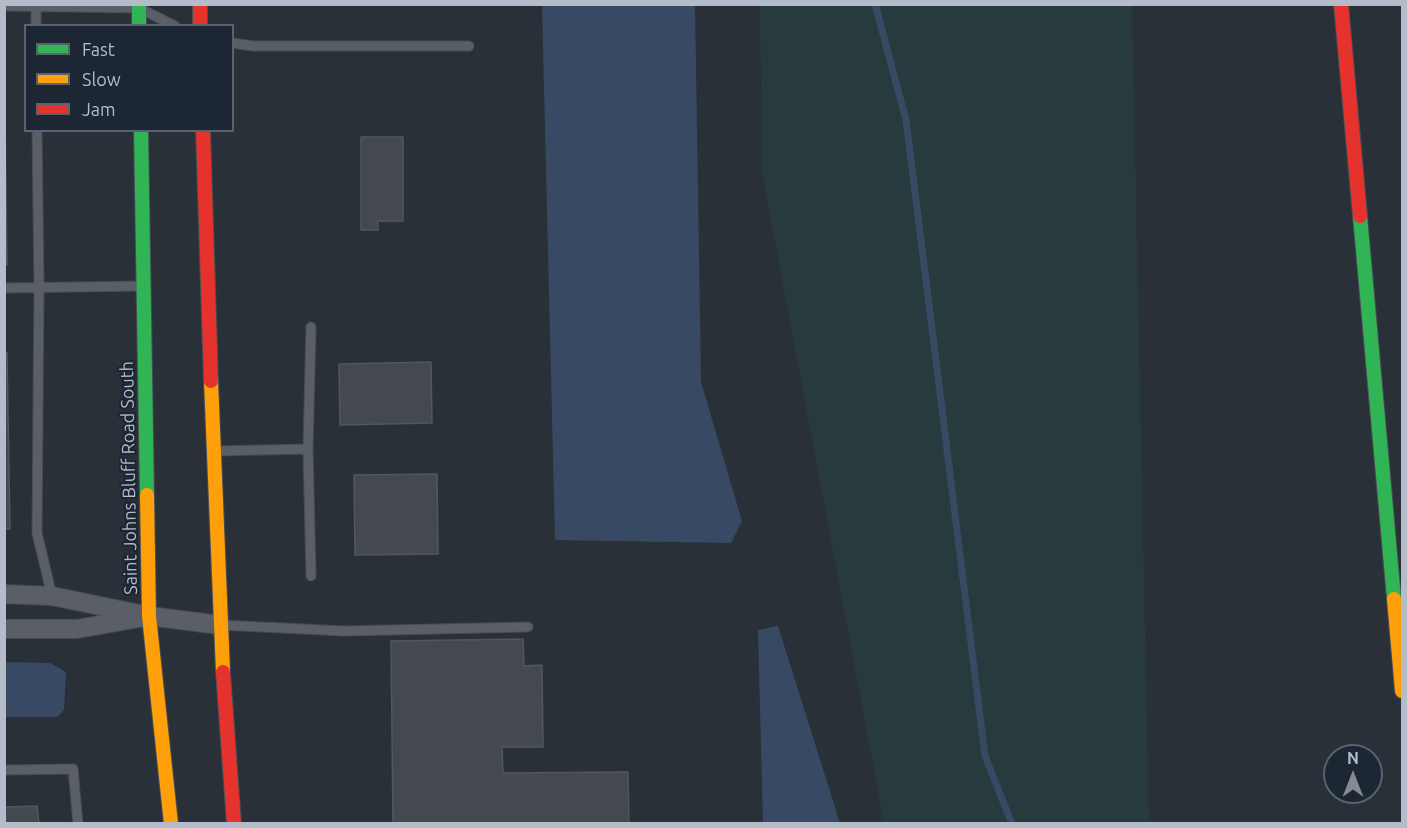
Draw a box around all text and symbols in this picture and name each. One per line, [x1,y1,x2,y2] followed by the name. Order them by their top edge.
[24,24,234,132] legend
[82,39,115,59] text: Fast
[82,69,121,89] text: Slow
[82,99,116,119] text: Jam
[116,361,142,595] street label: Saint Johns Bluff Road South
[1323,744,1383,804] north arrow
[1347,749,1359,767] text: N

